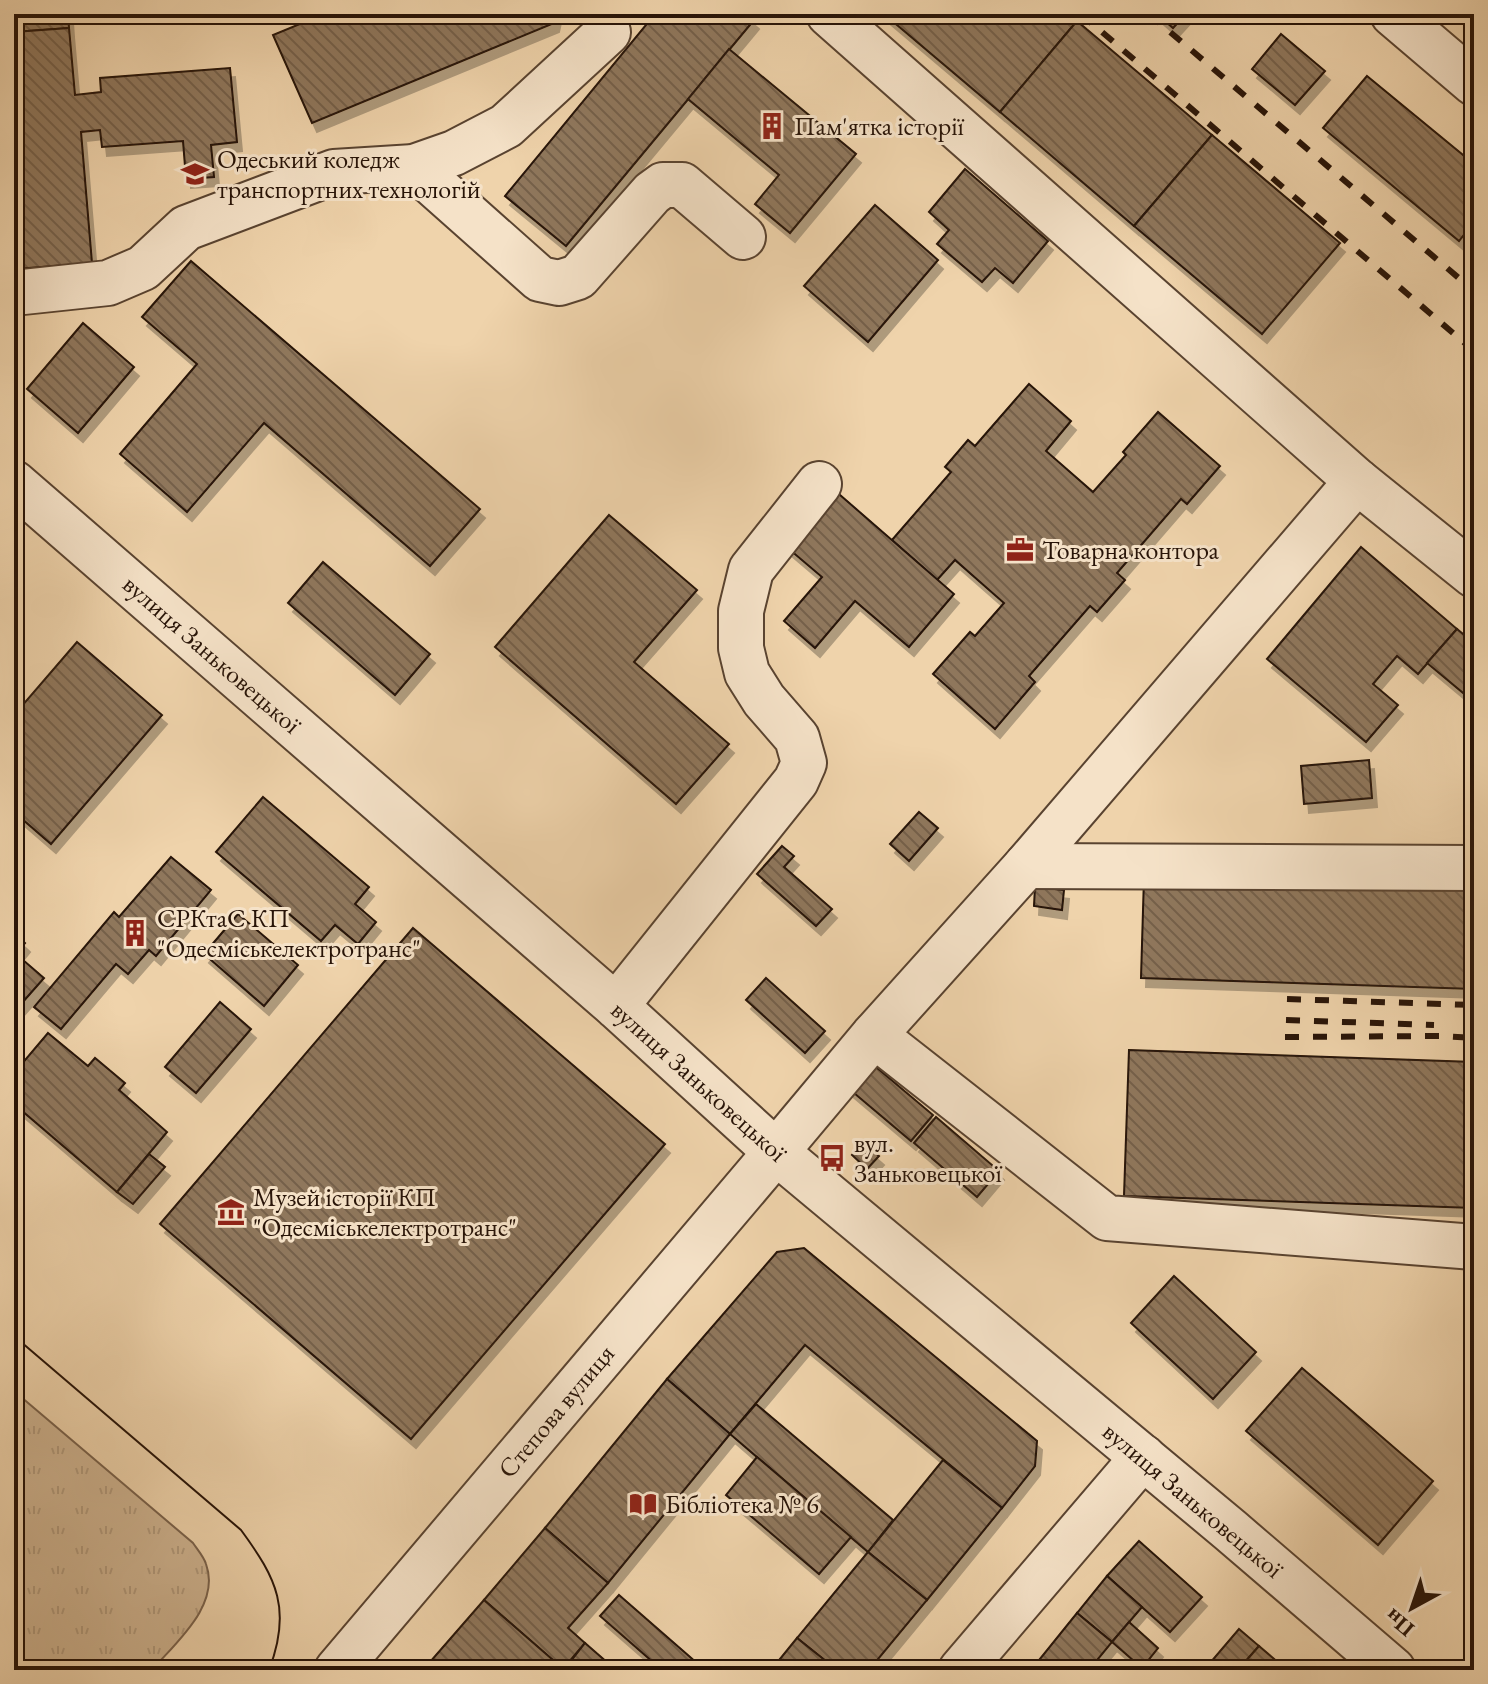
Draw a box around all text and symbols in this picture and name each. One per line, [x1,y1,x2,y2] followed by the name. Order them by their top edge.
[794,109,965,143] place label: Пам'ятка історії
[757,111,787,141] building icon: Пам'ятка історії
[217,142,481,206] place label: Одеський коледж транспортних технологій
[180,159,210,189] school or university icon: Одеський коледж транспортних технологій
[1042,533,1219,567] place label: Товарна контора
[1005,535,1035,565] office icon: Товарна контора
[116,567,309,741] street label: вулиця Заньковецької
[157,901,421,965] place label: СРКтаС КП "Одесміськелектротранс"
[120,918,150,948] building icon: СРКтаС КП "Одесміськелектротранс"
[604,993,795,1170] street label: вулиця Заньковецької
[854,1126,1002,1190] place label: вул. Заньковецької
[817,1143,847,1173] bus stop icon: вул. Заньковецької
[253,1180,517,1244] place label: Музей історії КП "Одесміськелектротранс"
[216,1197,246,1227] museum icon: Музей історії КП "Одесміськелектротранс"
[490,1337,622,1485] street label: Степова вулиця
[1096,1414,1291,1586] street label: вулиця Заньковецької
[665,1487,819,1521] place label: Бібліотека № 6
[628,1489,658,1519] library icon: Бібліотека № 6
[1372,1568,1452,1648] north arrow
[1378,1602,1420,1644] text: Пн

